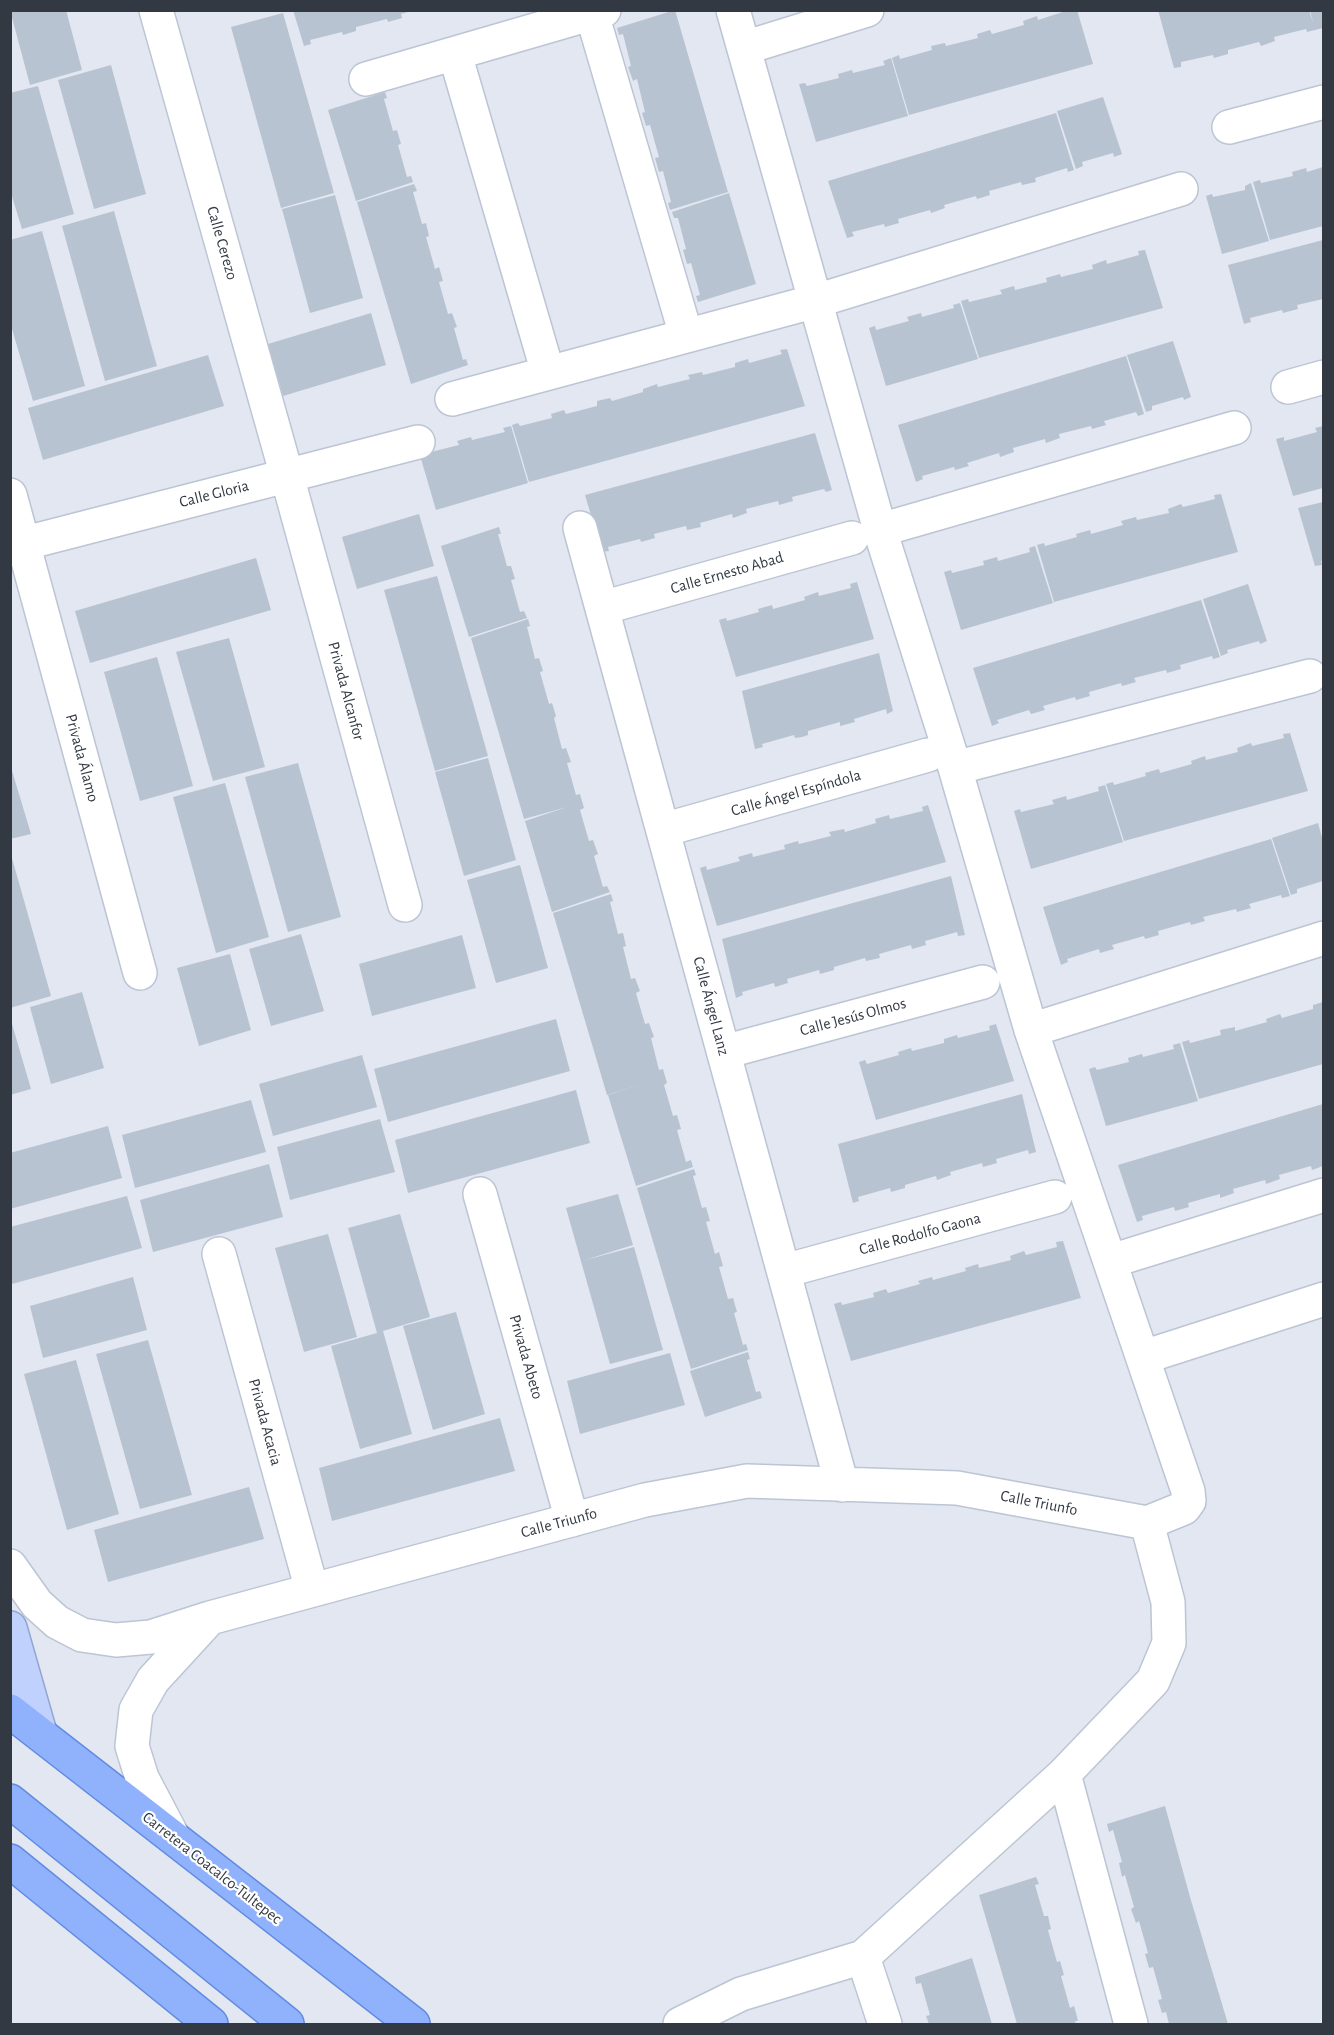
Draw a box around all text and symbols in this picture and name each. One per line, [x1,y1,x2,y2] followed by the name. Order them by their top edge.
[202,204,242,282] street label: Calle Cerezo
[177,476,251,512] street label: Calle Gloria
[668,548,786,598] street label: Calle Ernesto Abad
[324,640,368,742] street label: Privada Alcanfor
[61,712,103,804] street label: Privada Álamo
[729,765,863,821] street label: Calle Ángel Espíndola
[689,955,733,1057] street label: Calle Ángel Lanz
[798,994,908,1040] street label: Calle Jesús Olmos
[857,1209,983,1259] street label: Calle Rodolfo Gaona
[505,1313,547,1401] street label: Privada Abeto
[244,1376,286,1468] street label: Privada Acacia
[999,1486,1079,1520] street label: Calle Triunfo
[519,1504,599,1542] street label: Calle Triunfo
[138,1808,286,1928] street label: Carretera Coacalco-Tultepec

